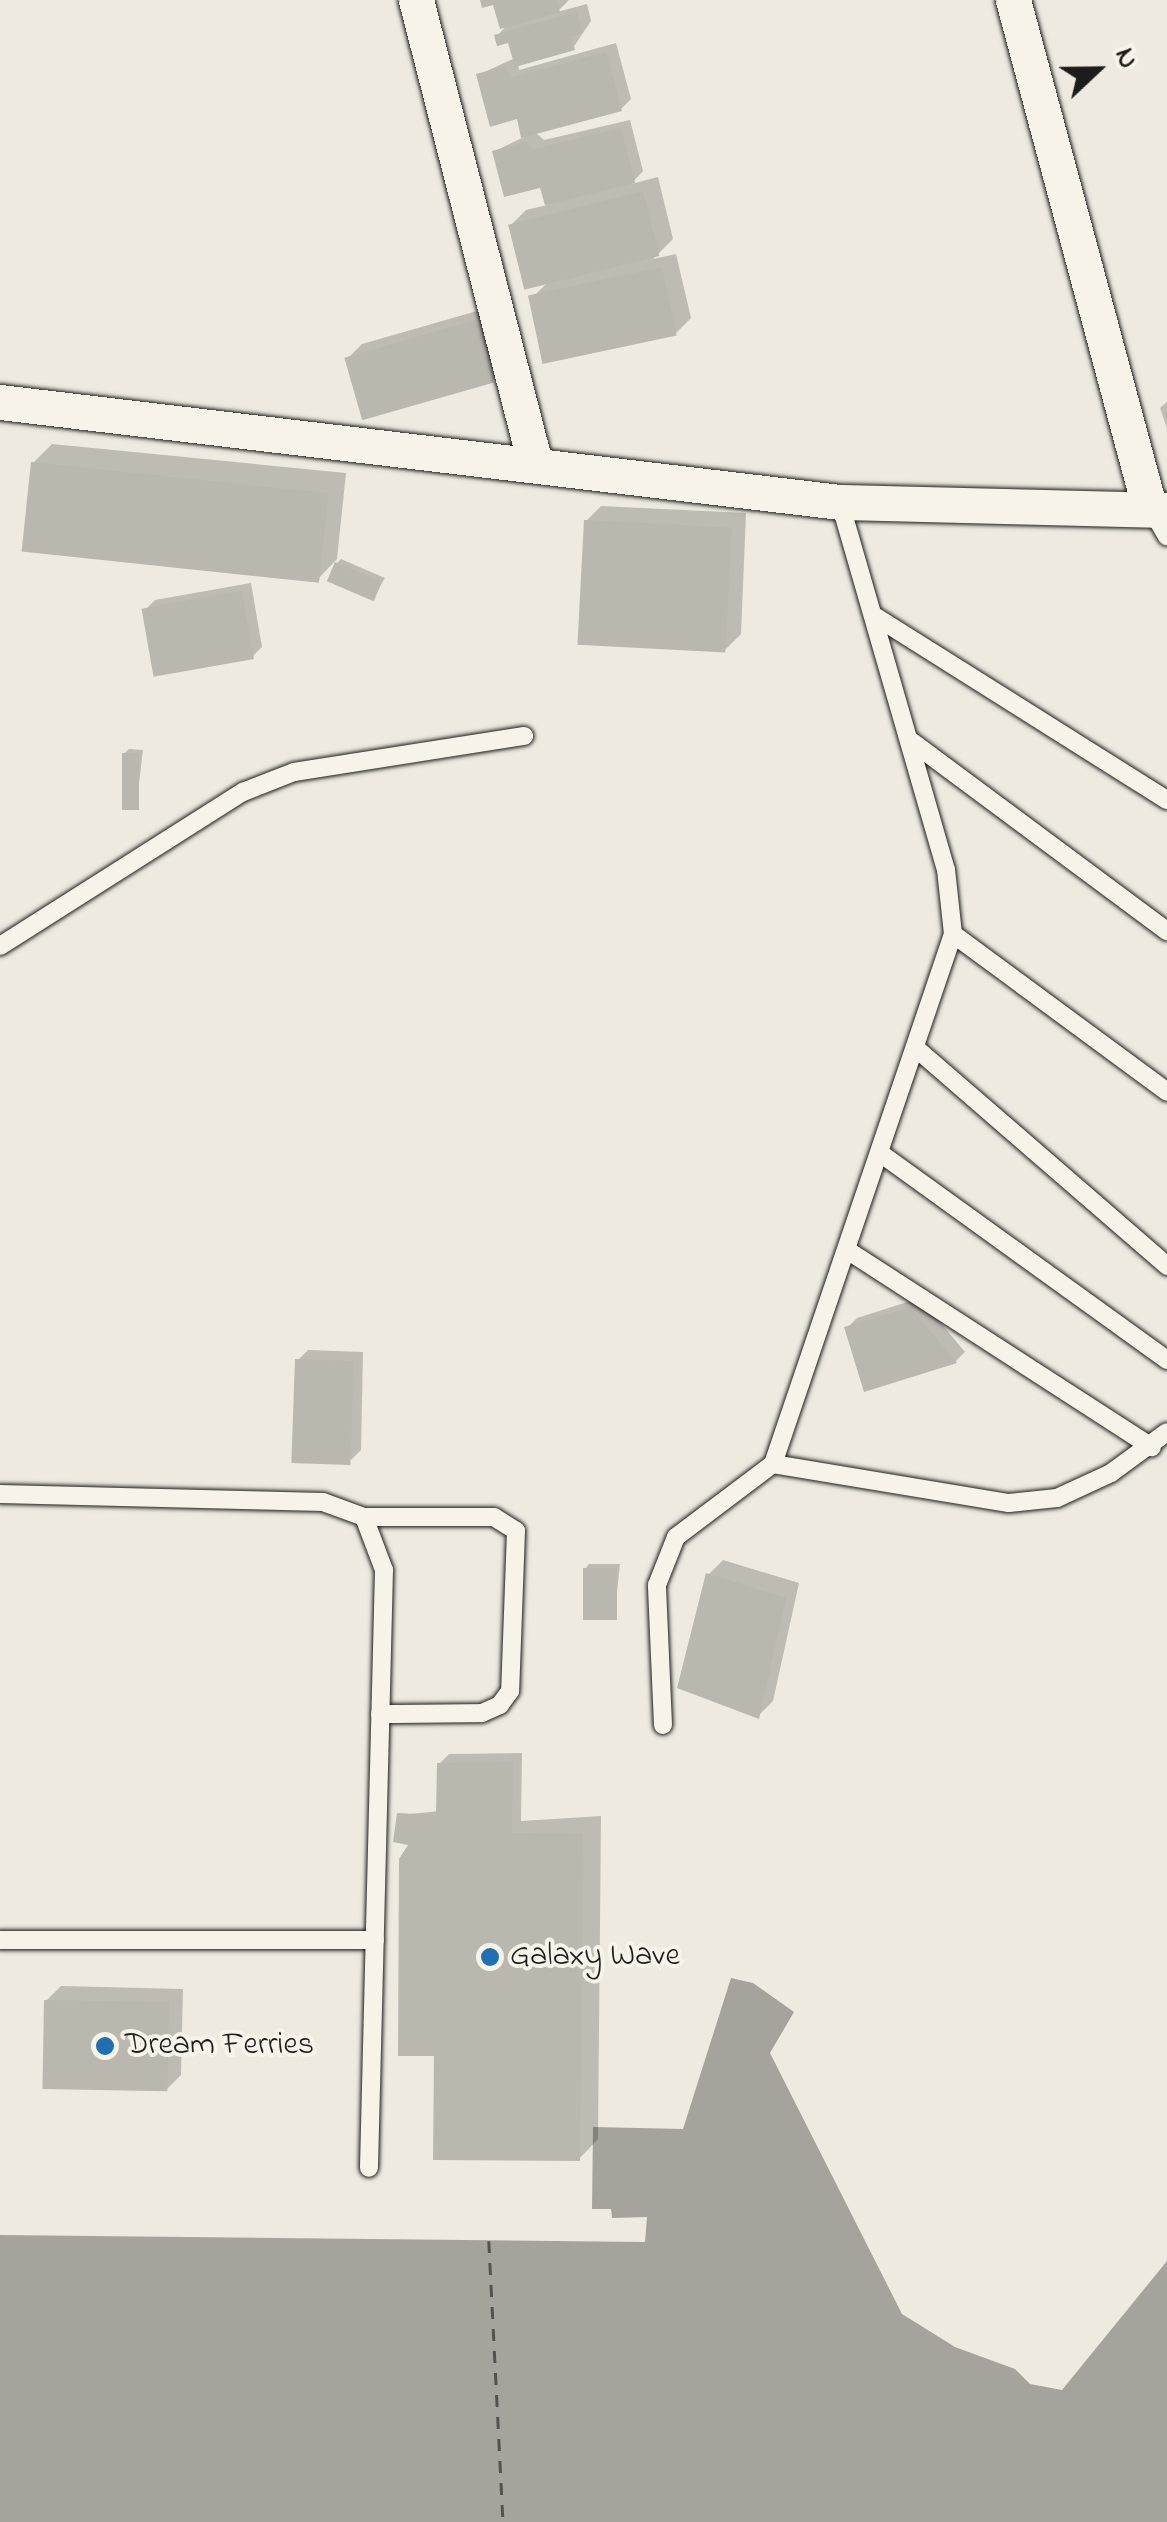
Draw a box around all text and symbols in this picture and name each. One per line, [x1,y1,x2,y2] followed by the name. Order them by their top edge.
[1047,20,1147,120] north arrow
[1103,42,1148,75] text: N
[510,1938,680,1976] place label: Galaxy Wave
[479,1946,501,1968] marker: Galaxy Wave
[125,2027,314,2065] place label: Dream Ferries
[94,2035,116,2057] marker: Dream Ferries

